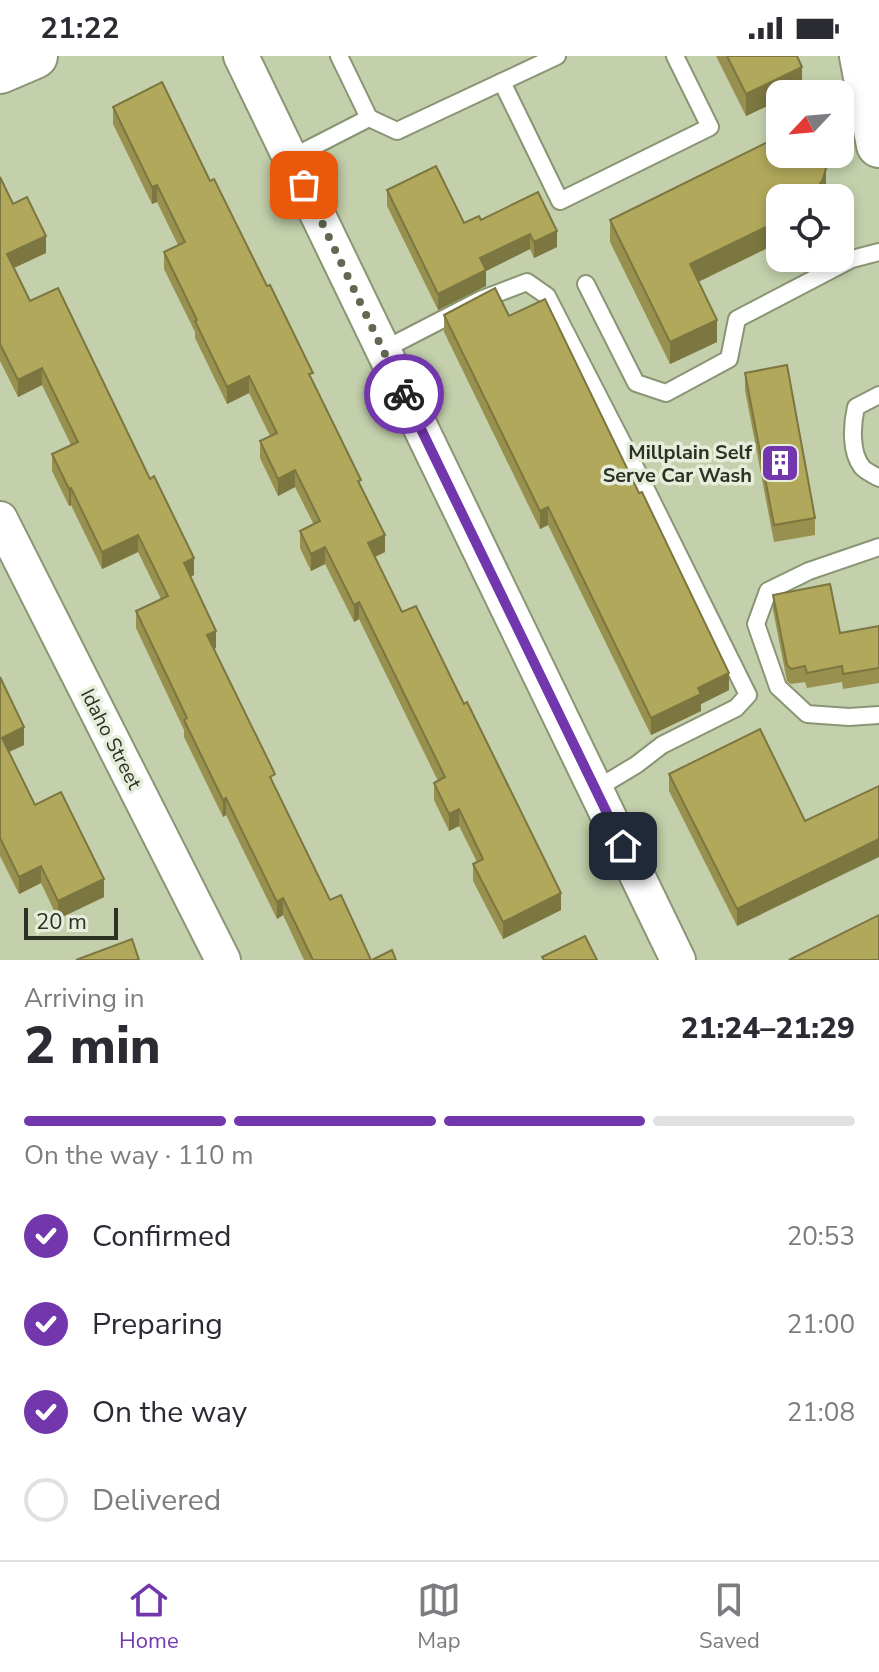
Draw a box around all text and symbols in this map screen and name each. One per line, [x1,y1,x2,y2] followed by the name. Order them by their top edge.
[40,8,119,49] text: 21:22
[766,80,854,168] north arrow
[766,80,854,272] map controls
[270,151,338,219] pin
[282,163,326,207] icon: bag
[766,184,854,272] button: locate
[364,354,444,434] courier
[382,372,426,416] icon: bike
[603,439,753,489] place label: Millplain Self Serve Car Wash
[759,442,801,484] building icon: Millplain Self Serve Car Wash
[74,684,148,795] street label: Idaho Street
[589,812,657,880] pin
[601,824,645,868] icon: home
[24,904,118,940] scale bar
[36,907,87,937] text: 20 m
[24,981,145,1016] text: Arriving in
[680,1008,855,1049] text: 21:24–21:29
[24,1010,161,1081] text: 2 min
[24,1138,253,1173] text: On the way · 110 m
[24,1214,68,1258] icon: check
[92,1216,232,1257] text: Confirmed
[787,1219,855,1254] text: 20:53
[24,1302,68,1346] icon: check
[92,1304,223,1345] text: Preparing
[787,1307,855,1342] text: 21:00
[24,1390,68,1434] icon: check
[92,1392,247,1433] text: On the way
[787,1395,855,1430] text: 21:08
[92,1480,221,1521] text: Delivered
[119,1578,179,1656] tab: Home
[417,1578,461,1656] tab: Map
[699,1578,760,1656] tab: Saved

